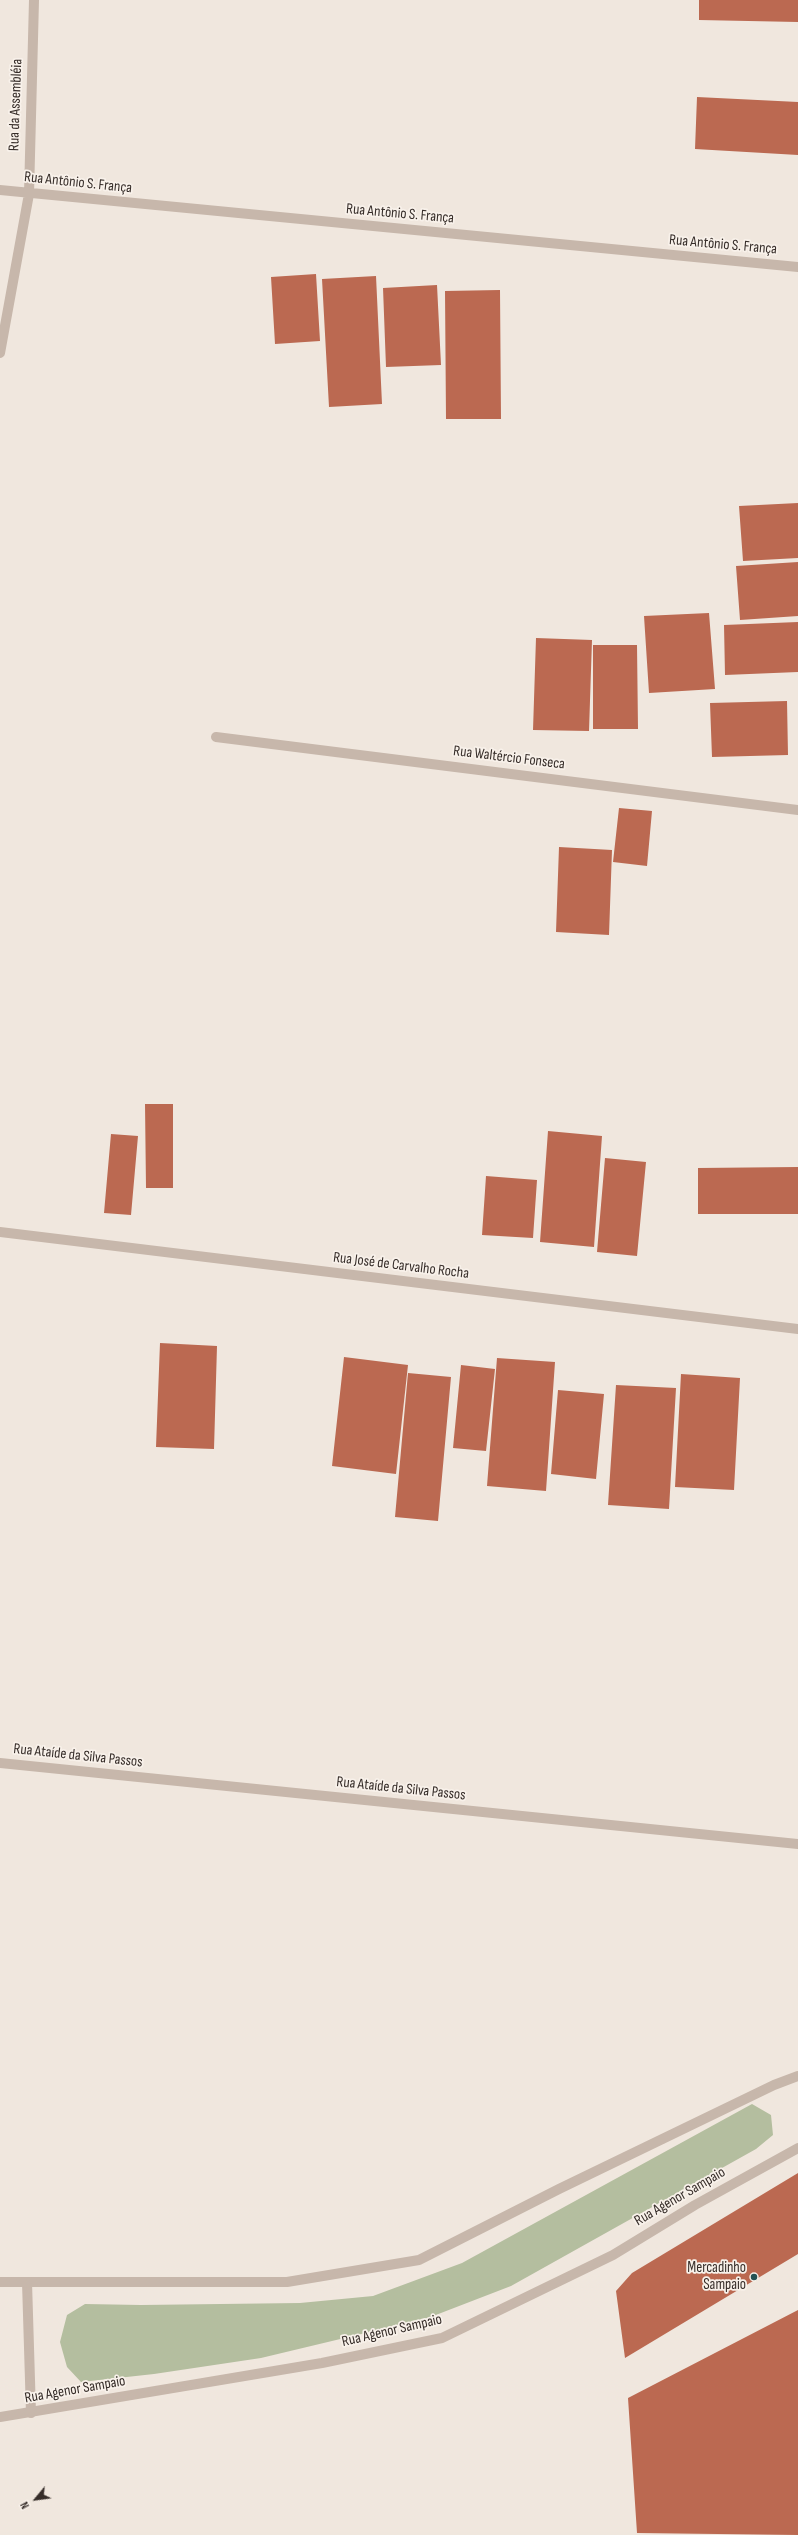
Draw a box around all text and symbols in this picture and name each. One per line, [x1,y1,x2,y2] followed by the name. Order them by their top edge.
[5,59,27,151] street label: Rua da Assembléia
[23,168,133,198] street label: Rua Antônio S. França
[345,200,455,228] street label: Rua Antônio S. França
[668,231,778,259] street label: Rua Antônio S. França
[452,742,566,774] street label: Rua Waltércio Fonseca
[332,1249,470,1283] street label: Rua José de Carvalho Rocha
[13,1740,143,1772] street label: Rua Ataíde da Silva Passos
[336,1773,466,1805] street label: Rua Ataíde da Silva Passos
[631,2164,729,2230] street label: Rua Agenor Sampaio
[687,2259,746,2294] place label: Mercadinho Sampaio
[749,2272,759,2282] marker: Mercadinho Sampaio
[340,2311,444,2351] street label: Rua Agenor Sampaio
[23,2372,127,2408] street label: Rua Agenor Sampaio
[16,2479,56,2519] north arrow
[18,2499,32,2511] text: N

